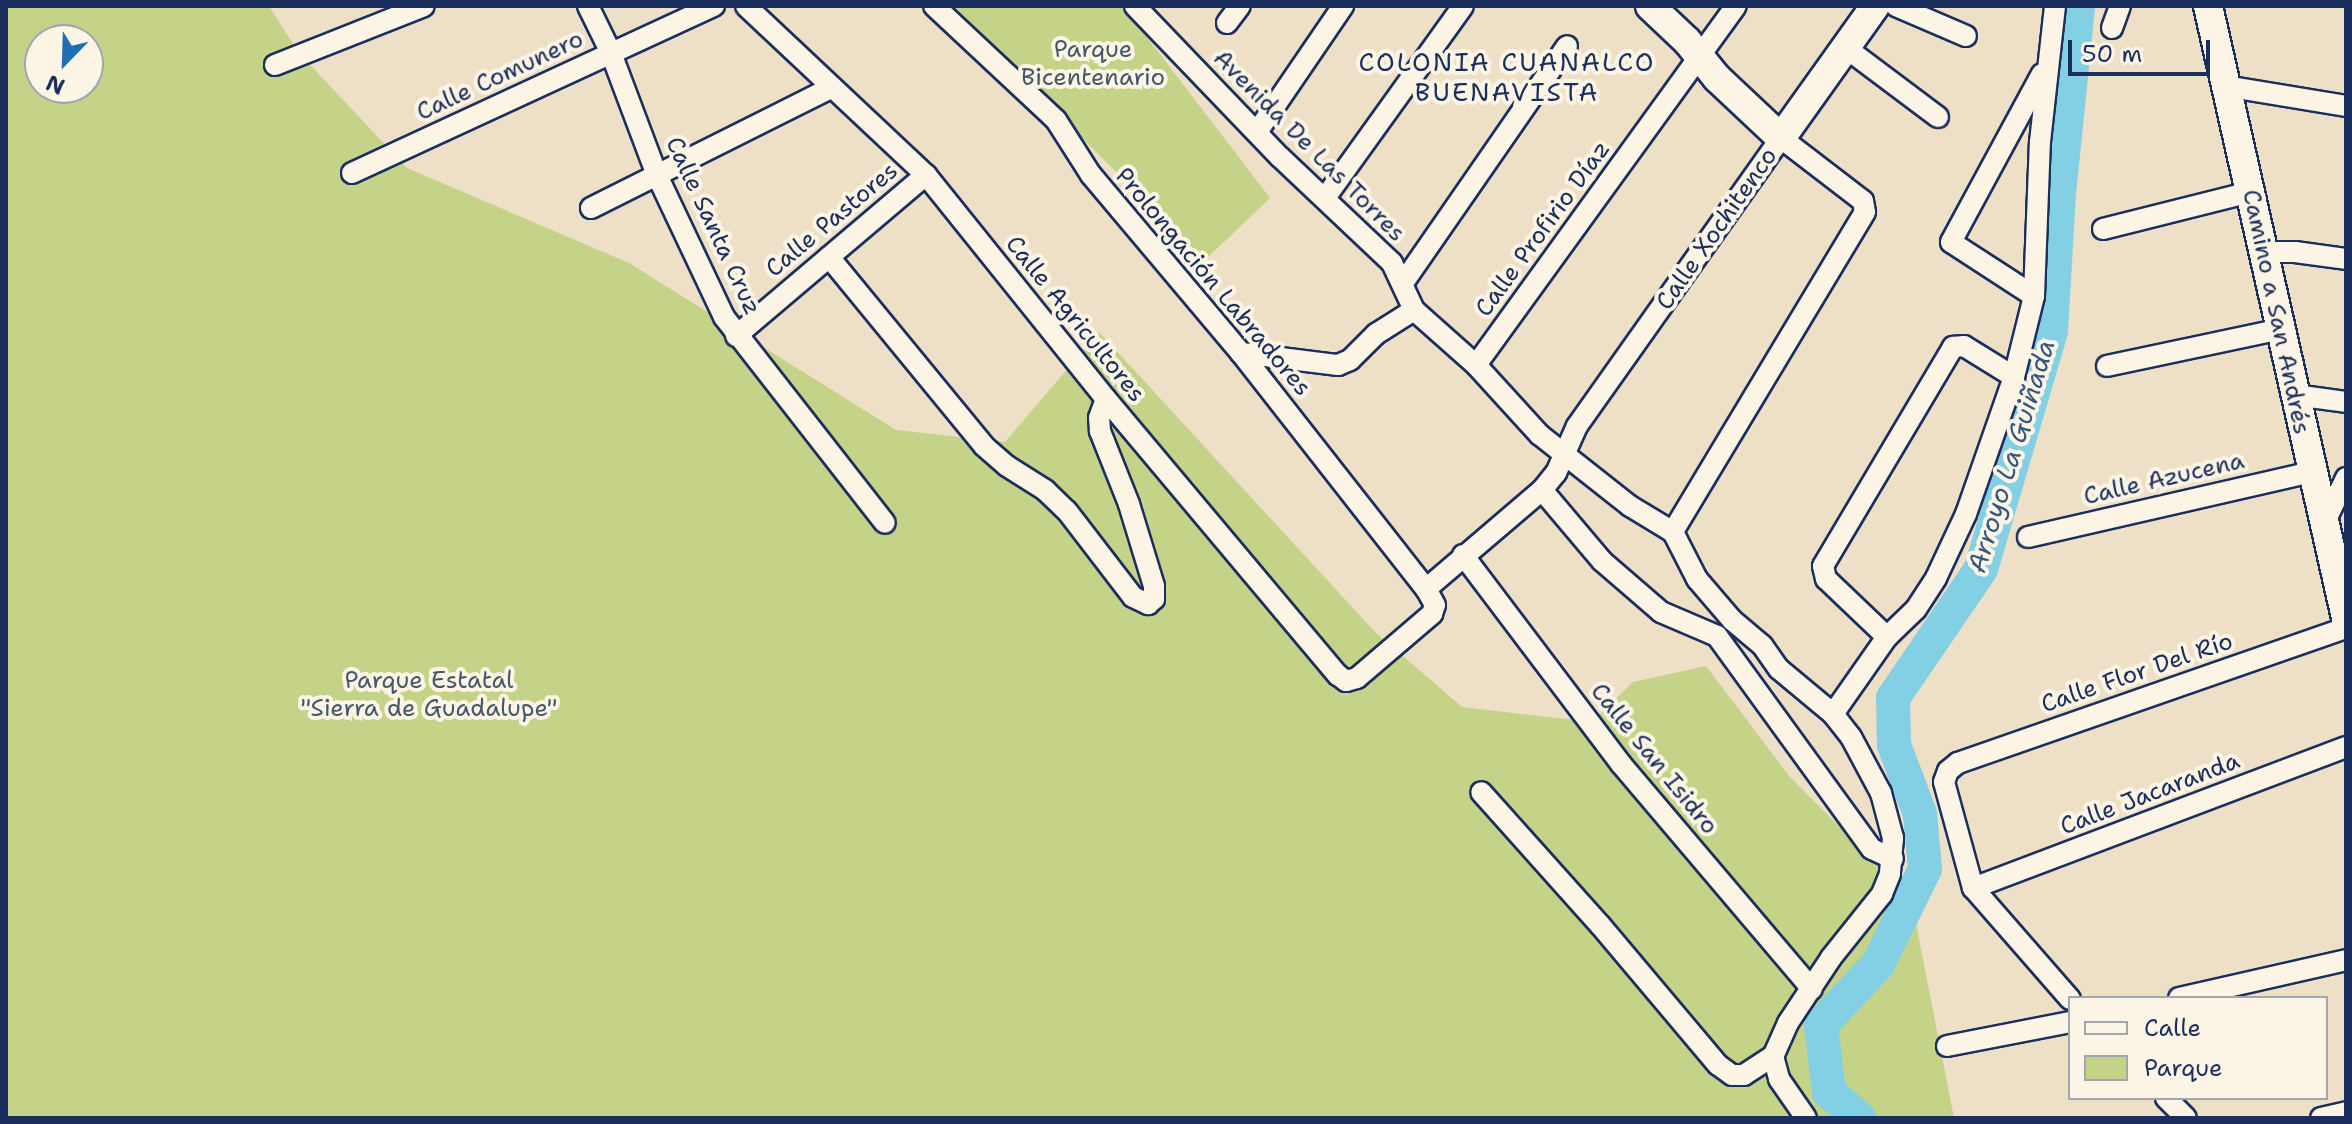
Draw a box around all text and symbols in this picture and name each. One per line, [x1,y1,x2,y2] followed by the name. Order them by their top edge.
[24,24,104,104] north arrow
[2072,24,2214,74] scale bar
[412,25,588,127] street label: Calle Comunero
[1021,36,1165,92] park label: Parque Bicentenario
[2082,38,2142,70] text: 50 m
[1207,44,1411,248] street label: Avenida De Las Torres
[1359,46,1655,108] district label: COLONIA CUANALCO BUENAVISTA
[42,68,69,101] text: N
[659,132,767,320] street label: Calle Santa Cruz
[1470,136,1616,322] street label: Calle Profirio Díaz
[1650,142,1784,316] street label: Calle Xochitenco
[760,156,904,284] street label: Calle Pastores
[1109,162,1317,402] street label: Prolongación Labradores
[2236,187,2316,437] street label: Camino a San Andrés
[999,230,1151,408] street label: Calle Agricultores
[1961,336,2061,576] water label: Arroyo La Guiñada
[2081,447,2247,511] street label: Calle Azucena
[2037,627,2237,719] street label: Calle Flor Del Río
[301,667,557,723] park label: Parque Estatal "Sierra de Guadalupe"
[1584,678,1724,840] street label: Calle San Isidro
[2056,747,2244,841] street label: Calle Jacaranda
[2068,996,2328,1100] legend
[2144,1012,2201,1044] text: Calle
[2144,1052,2223,1084] text: Parque

